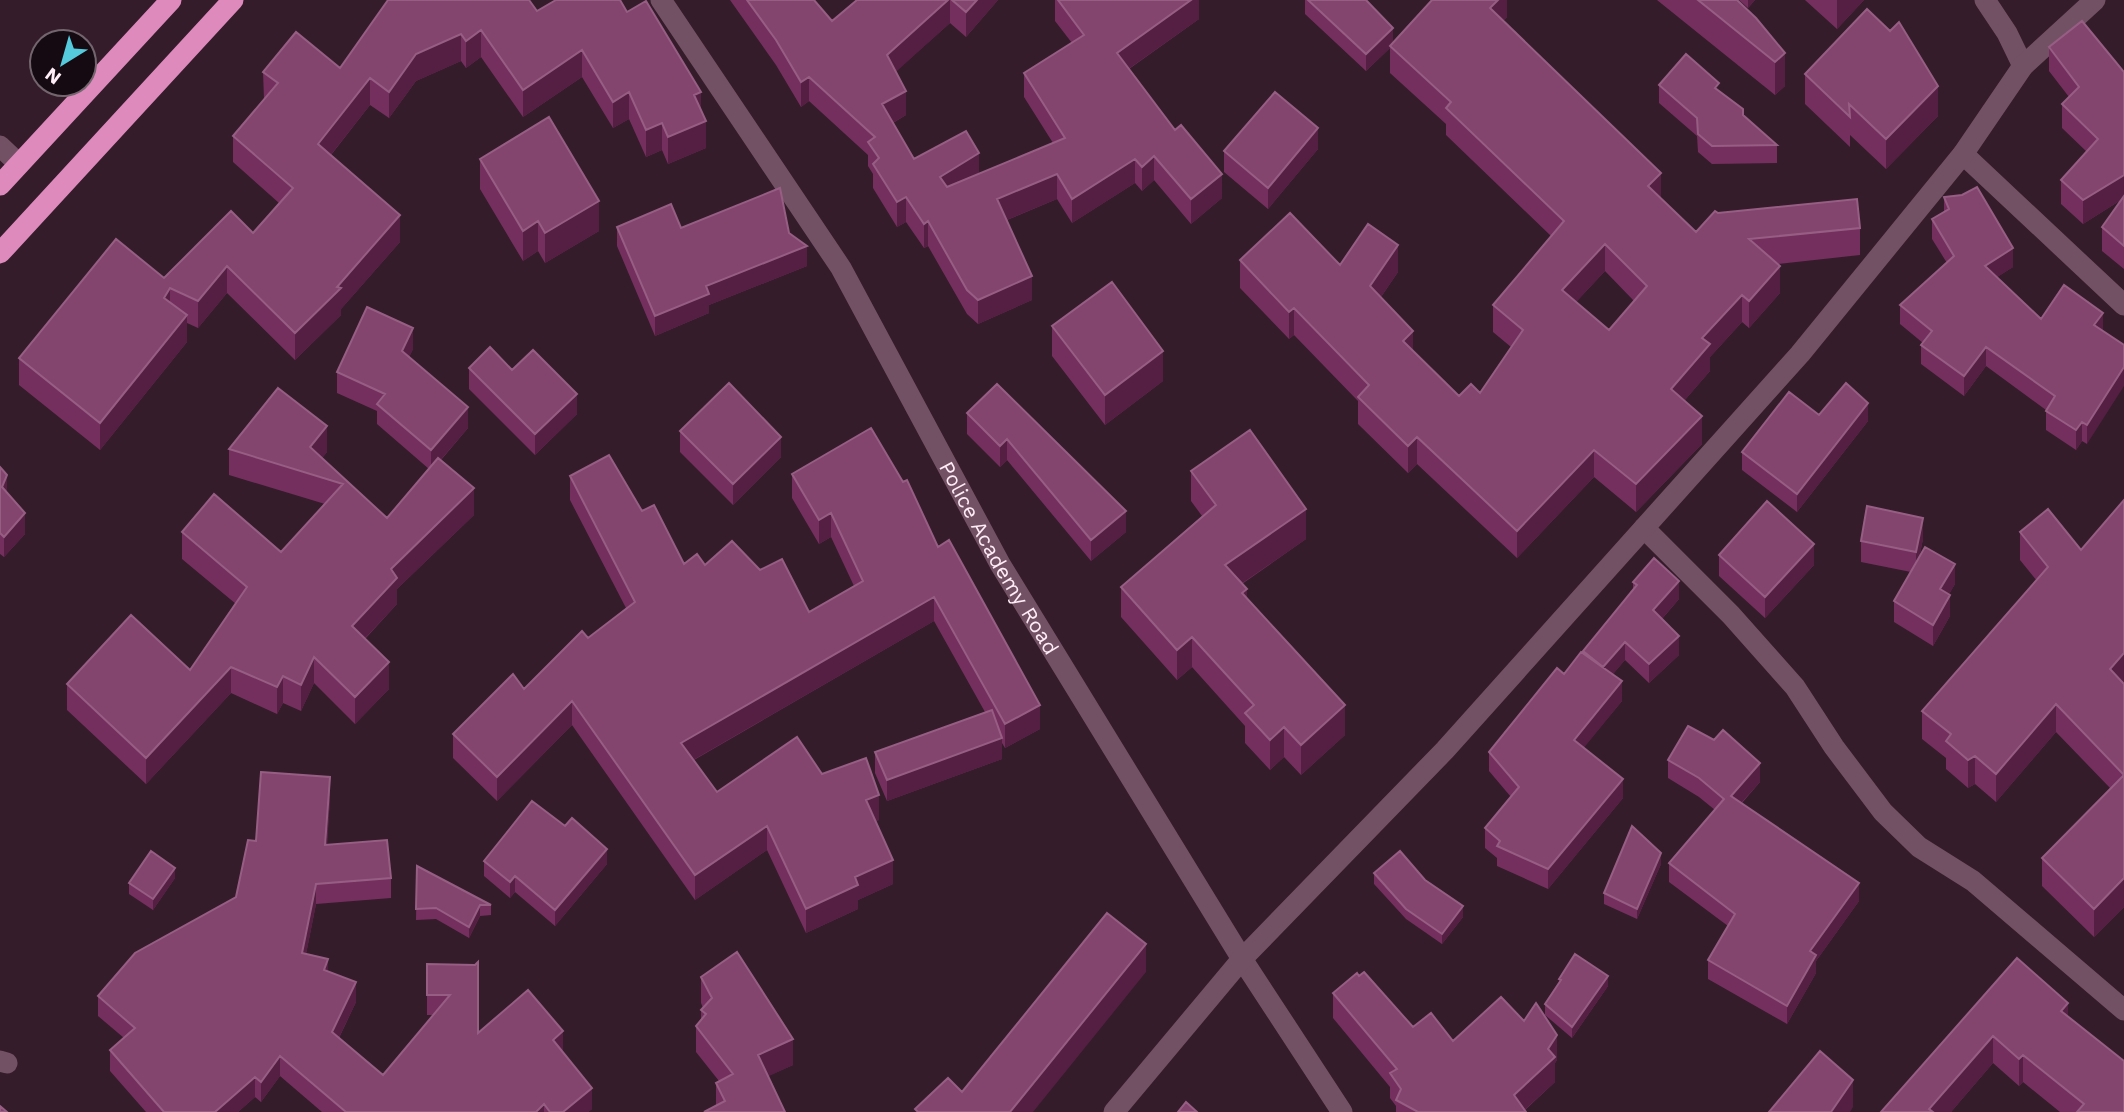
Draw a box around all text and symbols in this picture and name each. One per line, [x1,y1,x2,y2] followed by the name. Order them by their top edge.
[28,28,98,98] north arrow
[41,63,66,90] text: N
[935,457,1065,659] street label: Police Academy Road

